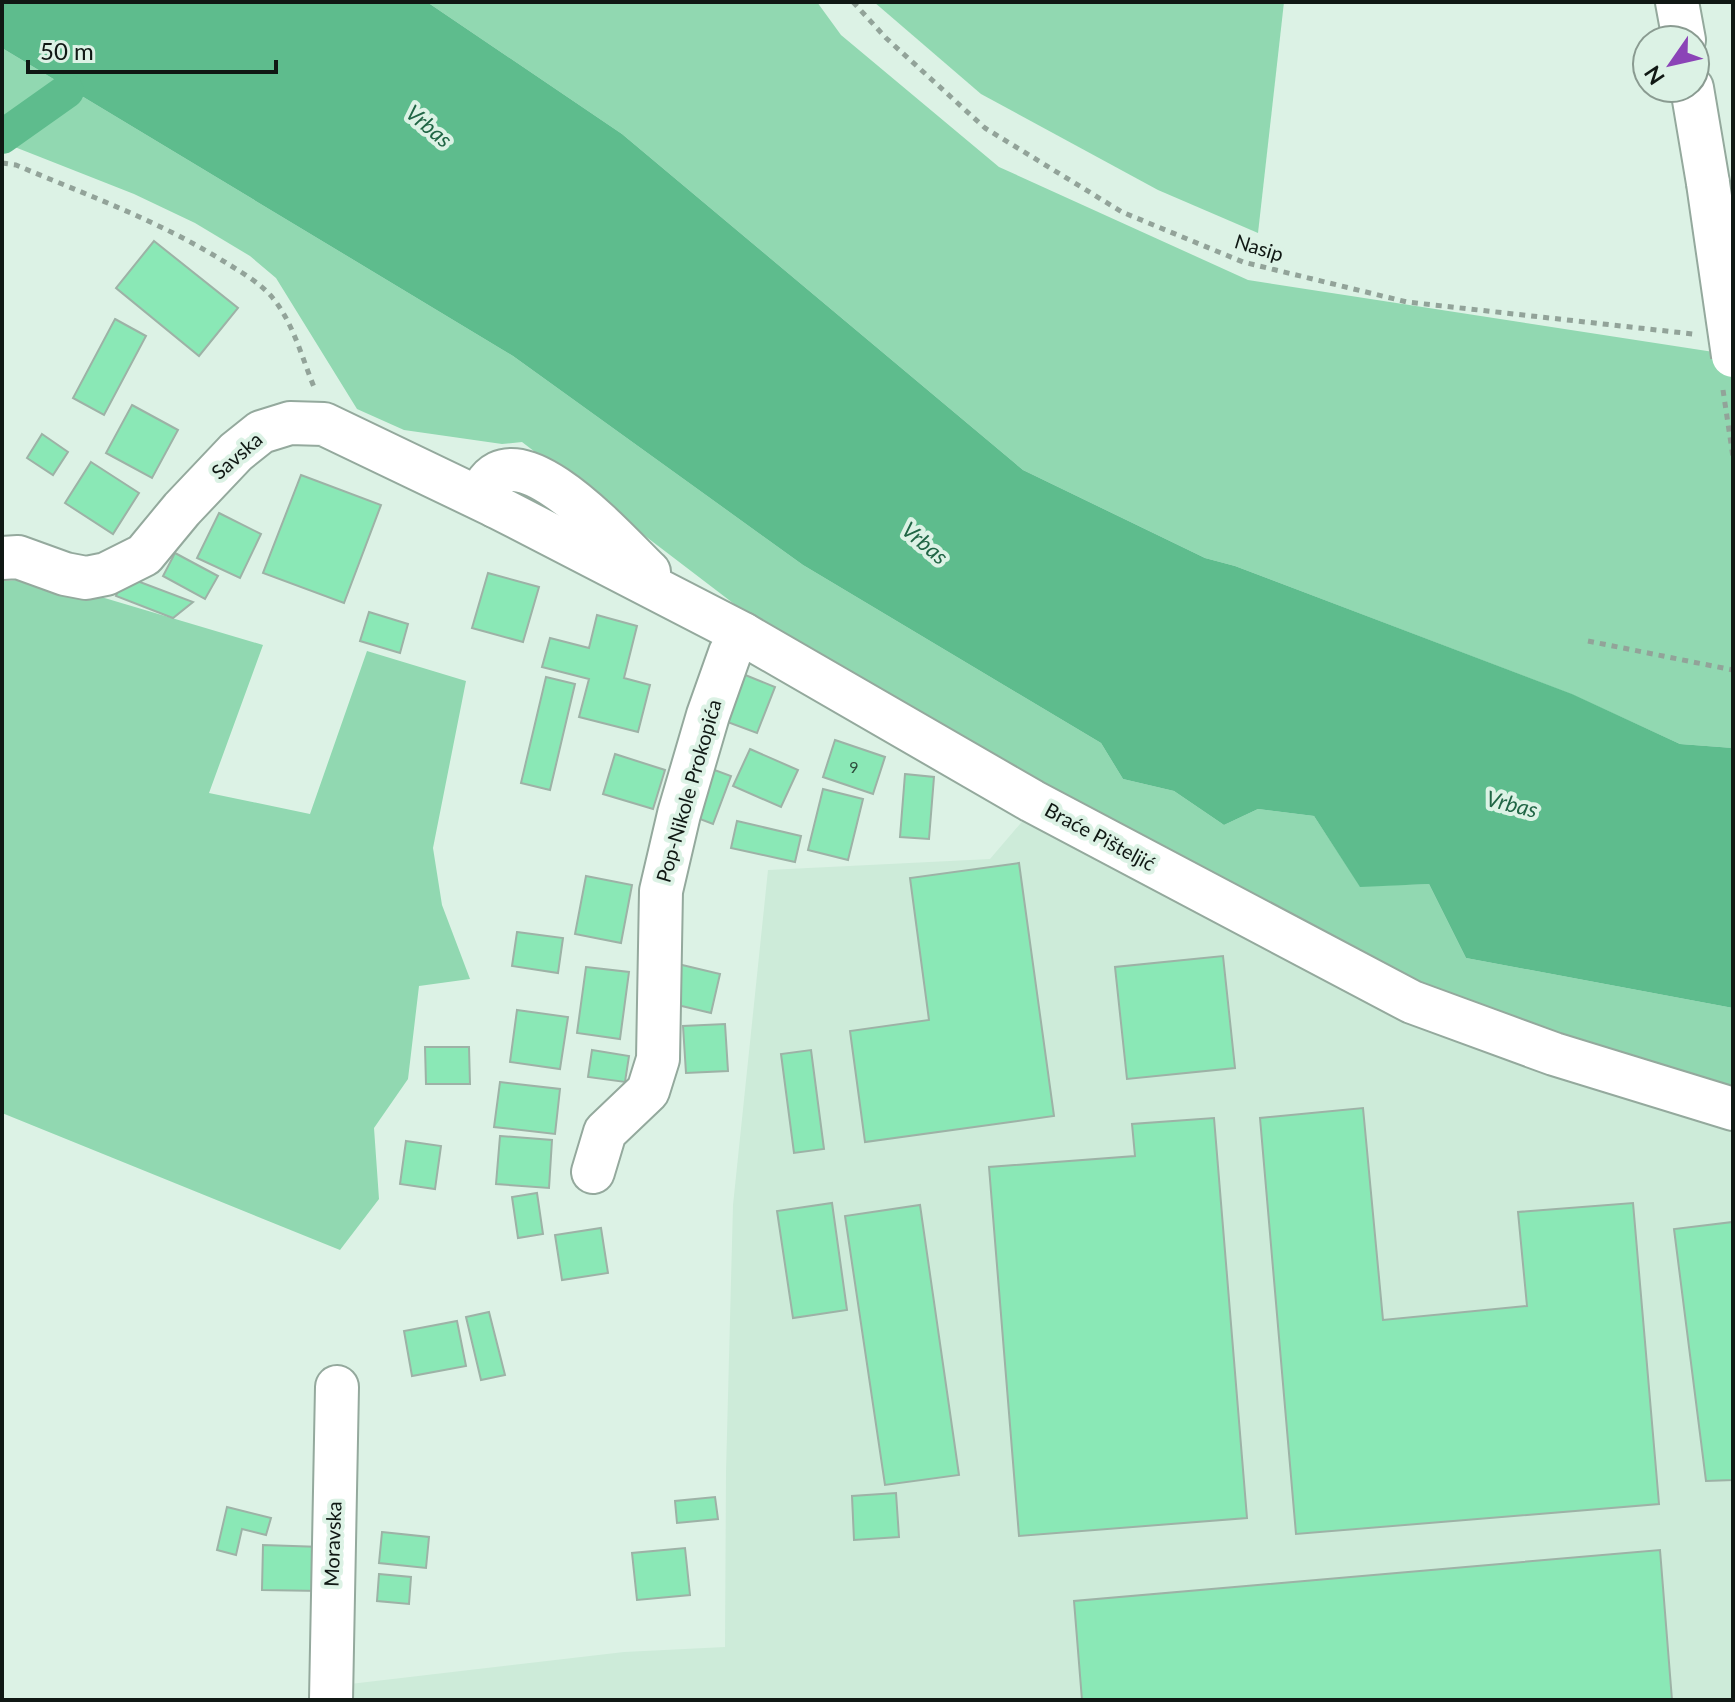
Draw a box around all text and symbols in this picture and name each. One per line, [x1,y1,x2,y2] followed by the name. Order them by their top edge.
[28,24,276,74] scale bar
[1631,24,1711,104] north arrow
[40,36,94,65] text: 50 m
[1638,61,1670,90] text: N
[401,99,458,153] water label: Vrbas
[1232,228,1287,266] street label: Nasip
[206,427,267,484] street label: Savska
[897,516,954,570] water label: Vrbas
[650,696,726,885] street label: Pop-Nikole Prokopića
[849,757,859,776] house number: 9
[1484,784,1541,823] water label: Vrbas
[1041,797,1160,876] street label: Braće Pišteljić
[319,1501,345,1587] street label: Moravska

